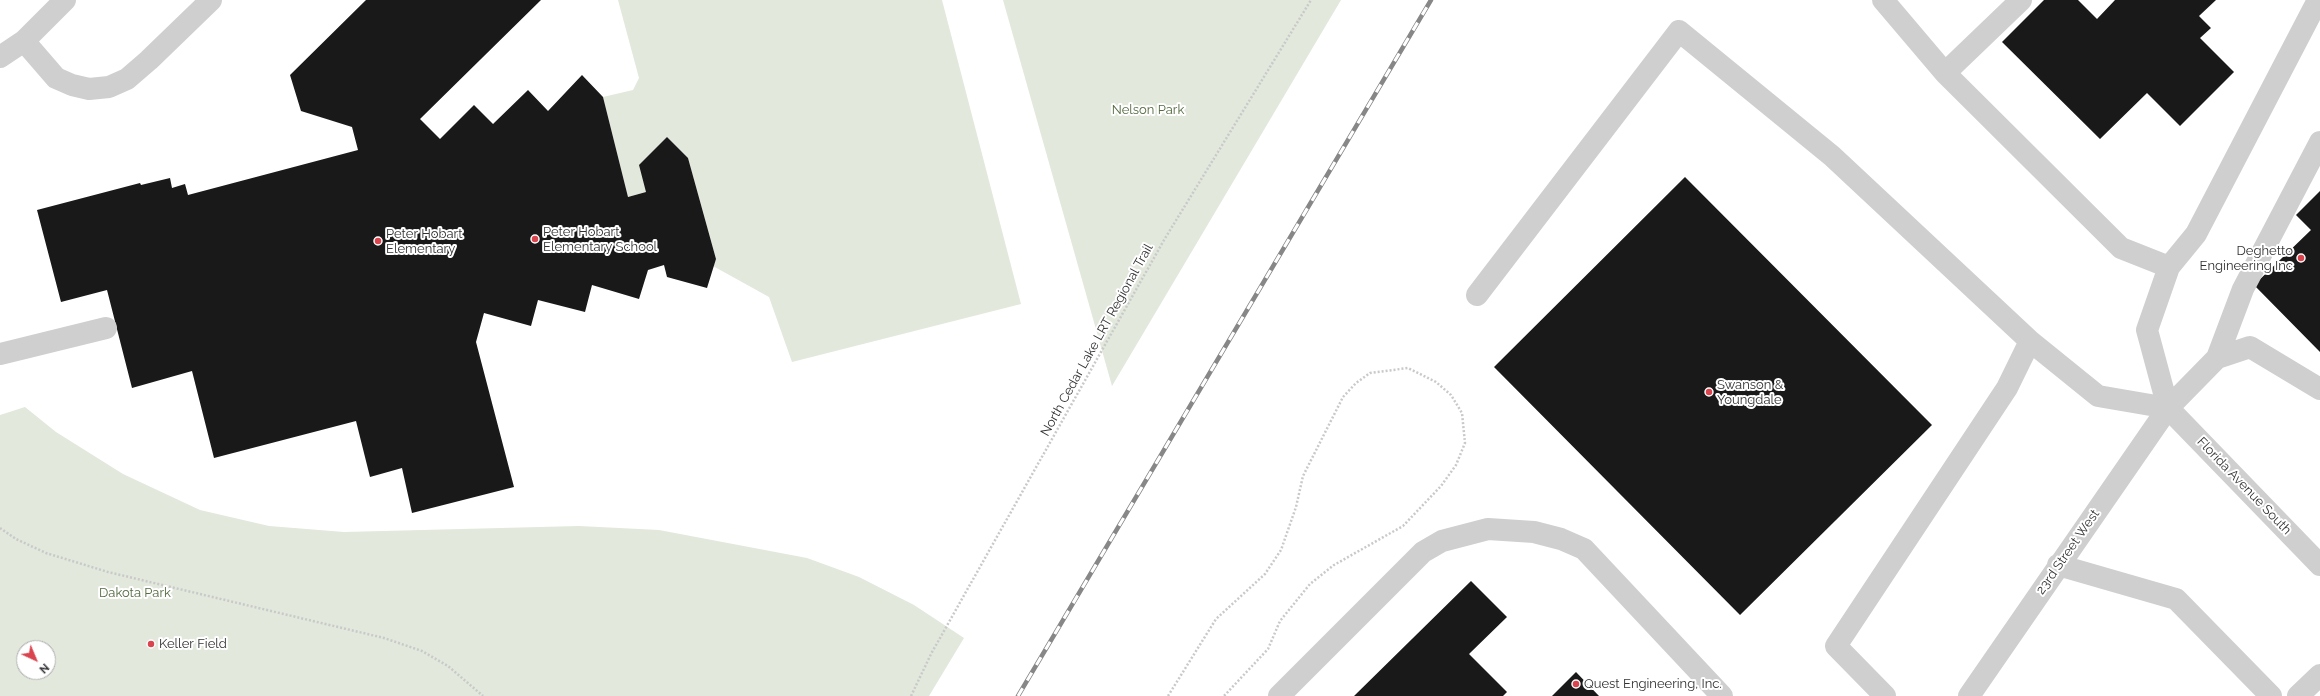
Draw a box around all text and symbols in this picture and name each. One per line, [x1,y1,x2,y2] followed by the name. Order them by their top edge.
[1112,102,1184,118] park label: Nelson Park
[543,224,657,255] place label: Peter Hobart Elementary School
[386,226,463,257] place label: Peter Hobart Elementary
[530,234,540,244] marker: Peter Hobart Elementary School
[373,236,383,246] marker: Peter Hobart Elementary
[1038,241,1156,439] street label: North Cedar Lake LRT Regional Trail
[2200,243,2293,274] place label: Deghetto Engineering Inc
[2296,253,2306,263] marker: Deghetto Engineering Inc
[1717,377,1783,408] place label: Swanson & Youngdale
[1704,387,1714,397] marker: Swanson & Youngdale
[2194,434,2294,538] street label: Florida Avenue South
[2033,507,2103,597] street label: 23rd Street West
[99,585,171,601] park label: Dakota Park
[159,636,227,652] place label: Keller Field
[146,639,156,649] marker: Keller Field
[16,640,56,680] north arrow
[36,661,52,676] text: N
[1584,676,1722,692] place label: Quest Engineering, Inc.
[1571,679,1581,689] marker: Quest Engineering, Inc.

